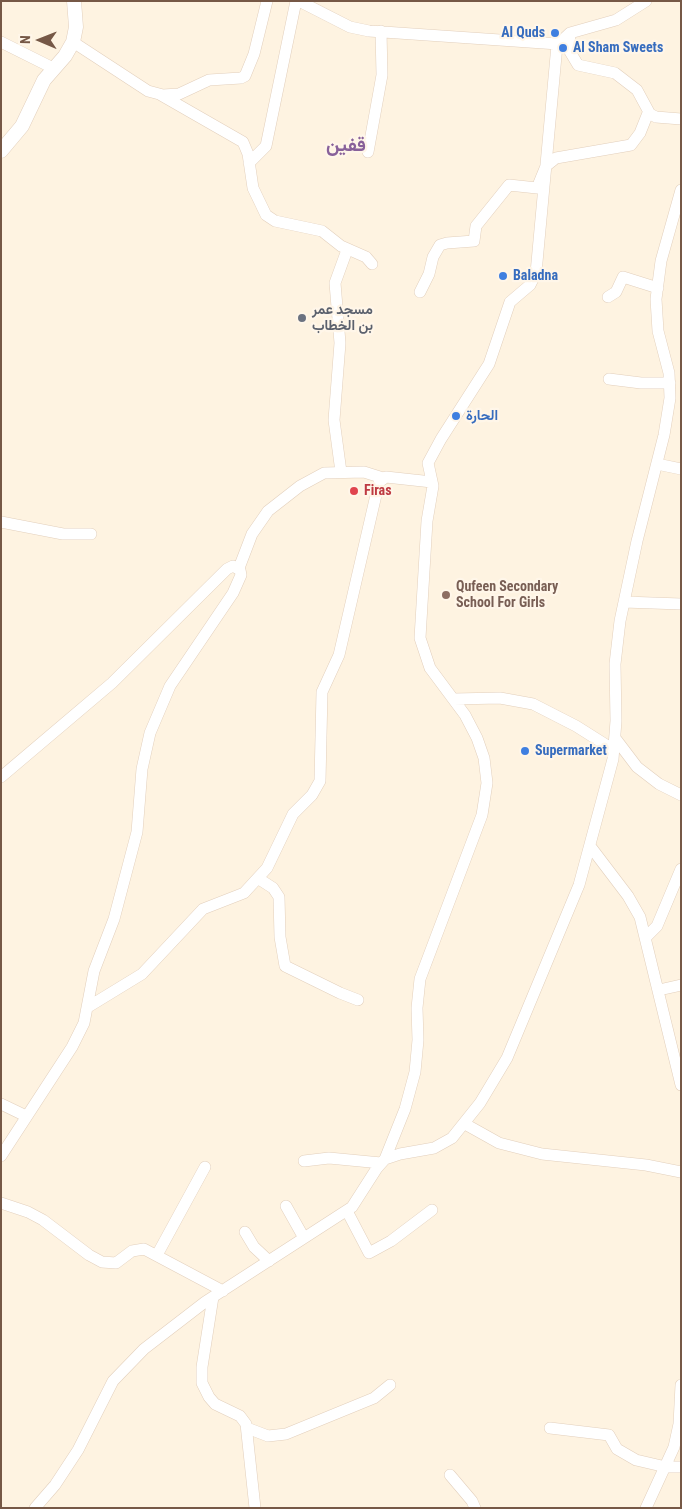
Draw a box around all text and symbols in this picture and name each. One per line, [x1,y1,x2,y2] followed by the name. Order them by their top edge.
[15,15,65,65] north arrow
[501,25,545,41] place label: Al Quds
[549,27,561,39] marker: Al Quds
[17,35,33,44] text: N
[573,40,663,56] place label: Al Sham Sweets
[557,42,569,54] marker: Al Sham Sweets
[326,135,366,157] district label: قفين
[513,268,558,284] place label: Baladna
[497,270,509,282] marker: Baladna
[312,302,373,334] place label: مسجد عمر بن الخطاب
[296,312,308,324] marker: مسجد عمر بن الخطاب
[466,408,498,424] place label: الحارة
[450,410,462,422] marker: الحارة
[364,483,392,499] place label: Firas
[348,485,360,497] marker: Firas
[456,579,558,612] place label: Qufeen Secondary School For Girls
[440,589,452,601] marker: Qufeen Secondary School For Girls
[535,743,607,759] place label: Supermarket
[519,745,531,757] marker: Supermarket

